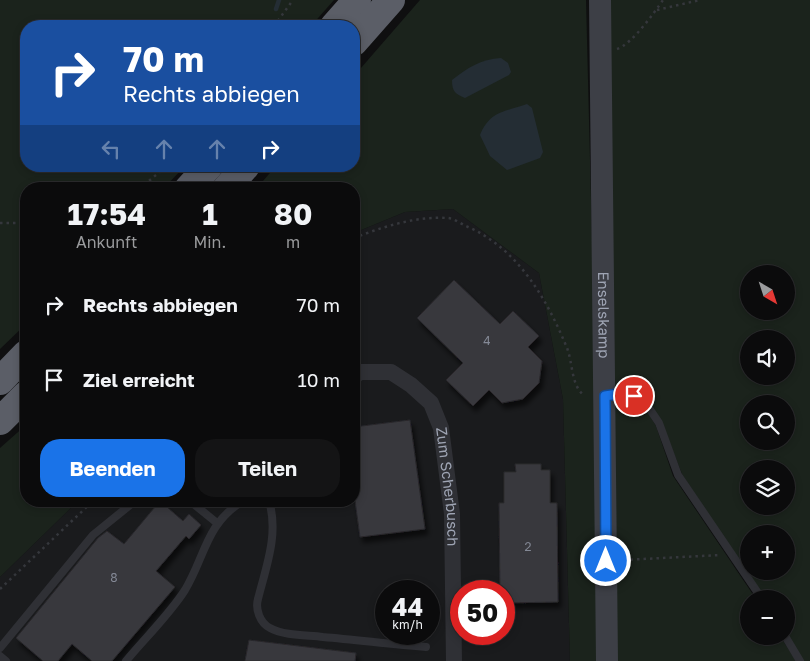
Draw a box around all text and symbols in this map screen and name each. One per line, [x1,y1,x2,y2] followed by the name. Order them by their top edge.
[123,38,204,80] text: 70 m
[40,40,105,105] icon: right
[123,80,300,107] text: Rechts abbiegen
[97,135,125,163] icon: left
[150,135,178,163] icon: ahead
[203,135,231,163] icon: ahead
[256,135,284,163] icon: right
[68,196,146,232] text: 17:54
[202,196,218,232] text: 1
[274,196,312,232] text: 80
[76,232,138,252] text: Ankunft
[194,232,226,252] text: Min.
[286,232,300,252] text: m
[740,265,795,320] north arrow
[740,265,795,645] map controls
[595,271,614,359] street label: Enselskamp
[40,291,68,319] icon: right
[83,293,238,316] text: Rechts abbiegen
[297,293,340,316] text: 70 m
[740,330,795,385] button: sound
[483,333,491,348] house number: 4
[40,366,68,394] icon: arrive
[83,368,195,391] text: Ziel erreicht
[297,368,340,391] text: 10 m
[613,375,655,417] pin
[620,382,648,410] icon: arrive
[740,395,795,450] button: search
[433,426,462,547] street label: Zum Scherbusch
[40,439,185,497] button: Beenden
[195,439,340,497] button: Teilen
[740,460,795,515] button: layers
[740,525,795,580] button: +
[579,534,631,586] position arrow
[525,539,532,554] house number: 2
[110,570,118,585] house number: 8
[450,580,515,645] speed limit sign: 50
[740,590,795,645] button: −
[392,591,423,622] text: 44
[392,617,423,632] text: km/h

